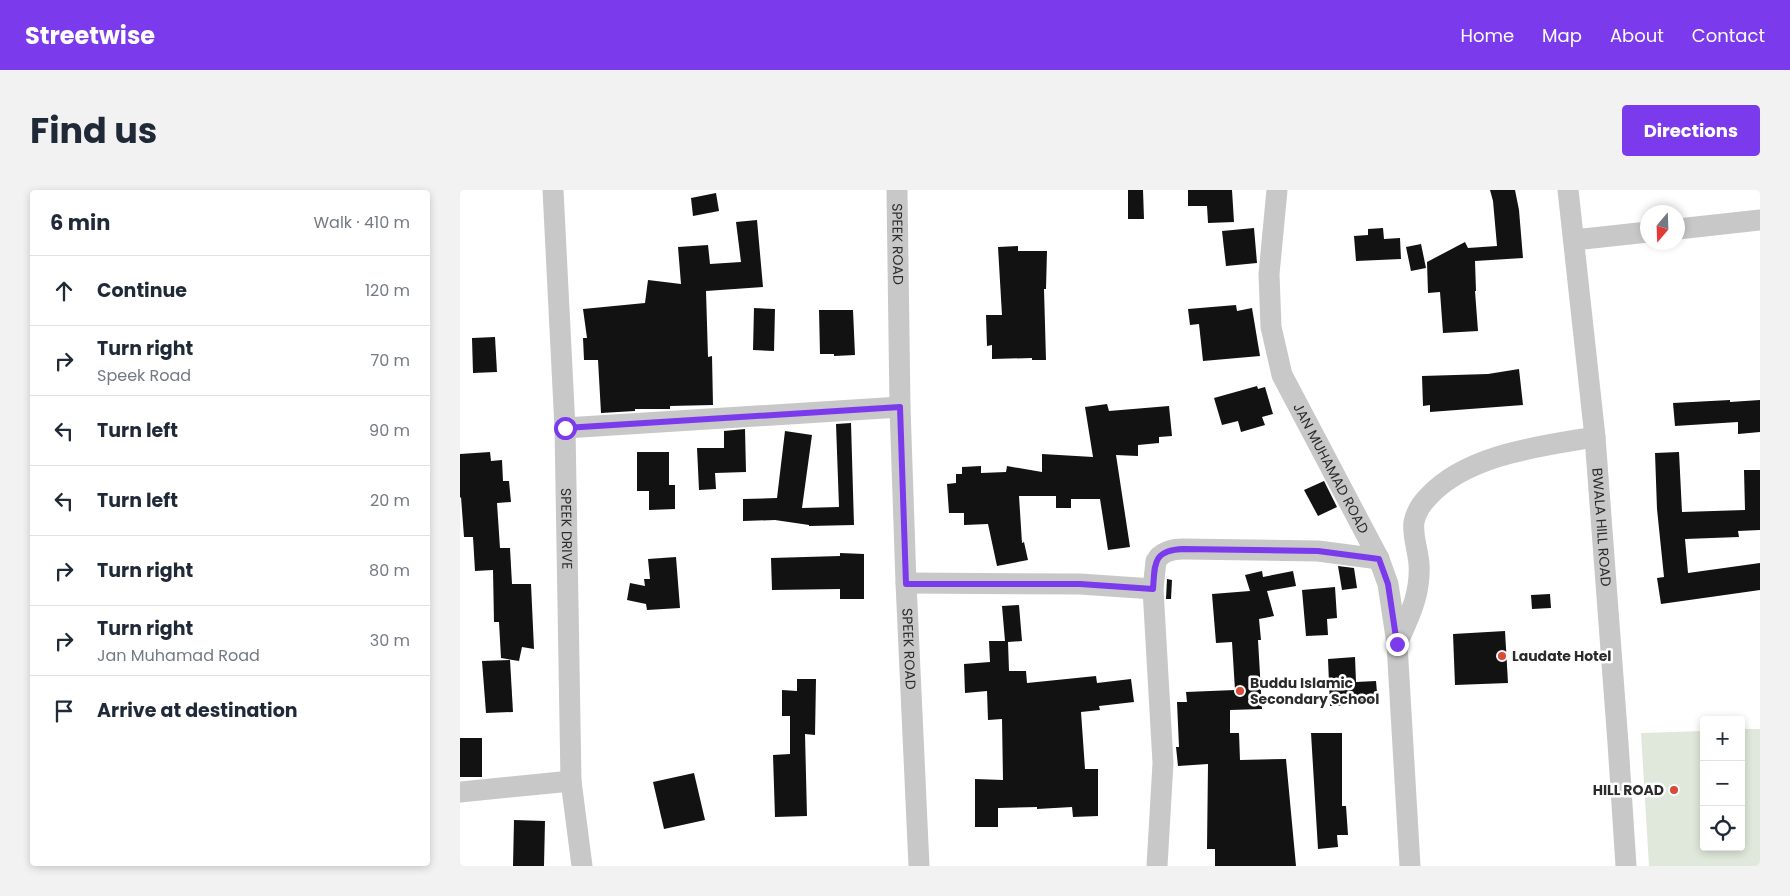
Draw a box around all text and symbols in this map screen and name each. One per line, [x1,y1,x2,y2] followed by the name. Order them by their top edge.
[25,19,155,52] text: Streetwise
[1460,23,1514,48] text: Home
[1542,23,1582,48] text: Map
[1610,23,1664,48] text: About
[1692,23,1765,48] text: Contact
[1622,105,1760,156] button: Directions
[30,106,157,155] text: Find us
[887,203,908,285] street label: SPEEK ROAD
[1640,205,1685,250] north arrow
[50,208,110,237] text: 6 min
[313,211,410,234] text: Walk · 410 m
[50,277,78,305] icon: ahead
[97,277,187,304] text: Continue
[365,279,410,302] text: 120 m
[97,335,193,362] text: Turn right
[50,347,78,375] icon: right
[370,349,410,372] text: 70 m
[97,364,191,387] text: Speek Road
[1288,399,1374,537] street label: JAN MUHAMAD ROAD
[50,417,78,445] icon: left
[97,417,178,444] text: Turn left
[554,417,577,440] route start
[369,419,410,442] text: 90 m
[1587,467,1616,587] street label: BWALA HILL ROAD
[50,487,78,515] icon: left
[97,487,178,514] text: Turn left
[556,488,577,570] street label: SPEEK DRIVE
[370,489,410,512] text: 20 m
[50,557,78,585] icon: right
[97,557,193,584] text: Turn right
[369,559,410,582] text: 80 m
[897,608,921,690] street label: SPEEK ROAD
[97,615,193,642] text: Turn right
[50,627,78,655] icon: right
[370,629,410,652] text: 30 m
[1386,633,1409,656] route end
[97,644,260,667] text: Jan Muhamad Road
[1512,646,1612,666] place label: Laudate Hotel
[1496,650,1508,662] marker: Laudate Hotel
[1250,673,1379,709] place label: Buddu Islamic Secondary School
[1234,685,1246,697] marker: Buddu Islamic Secondary School
[50,697,78,725] icon: arrive
[97,697,298,724] text: Arrive at destination
[1700,716,1745,851] map controls
[1700,716,1745,761] button: +
[1700,761,1745,806] button: −
[1593,780,1664,800] place label: HILL ROAD
[1668,784,1680,796] marker: HILL ROAD
[1700,806,1745,851] button: locate

